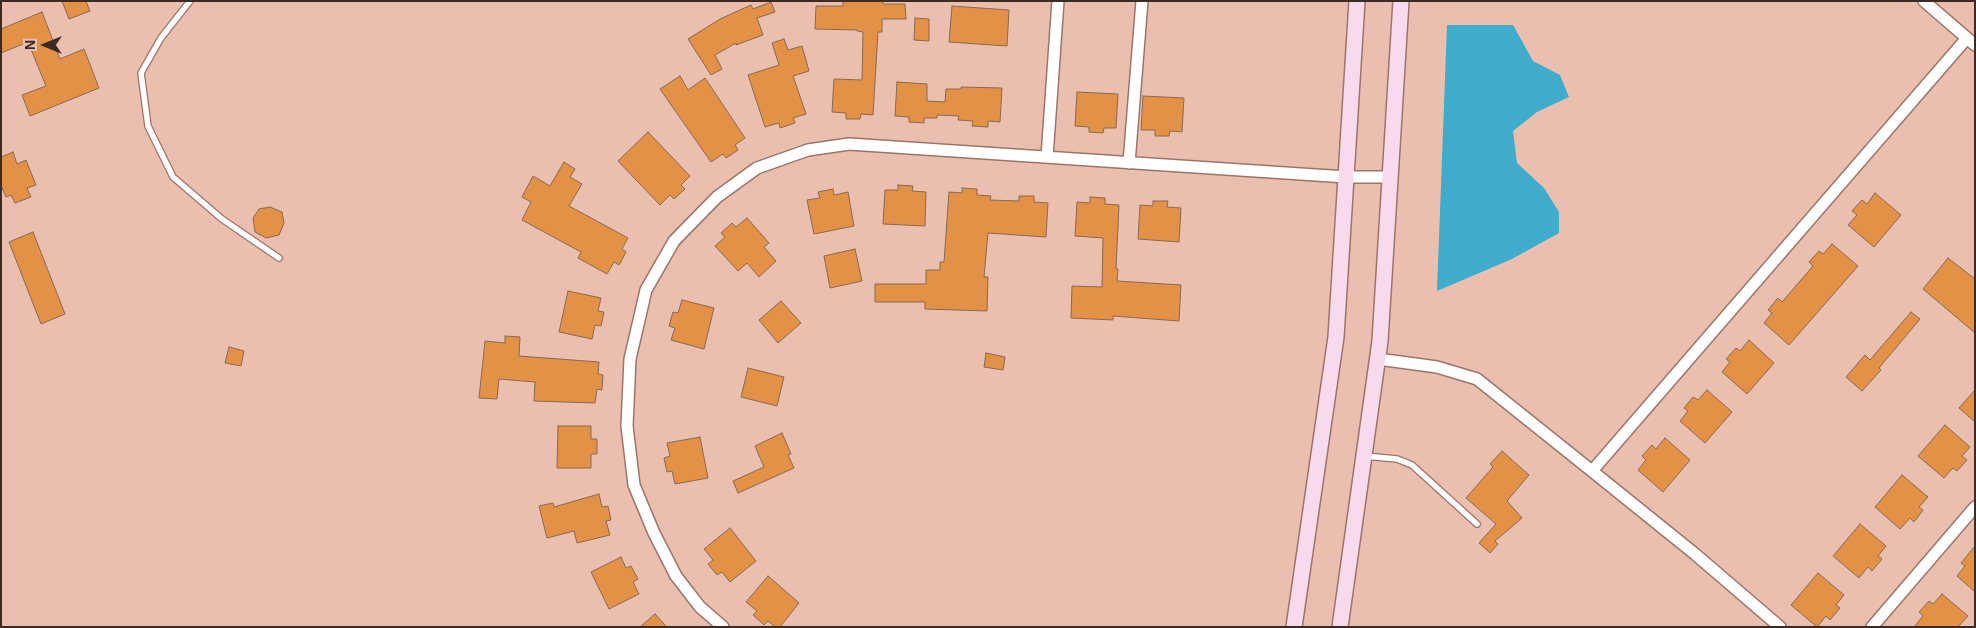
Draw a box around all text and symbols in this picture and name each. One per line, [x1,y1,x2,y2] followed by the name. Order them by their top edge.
[20,20,70,70] north arrow
[22,40,38,50] text: N

